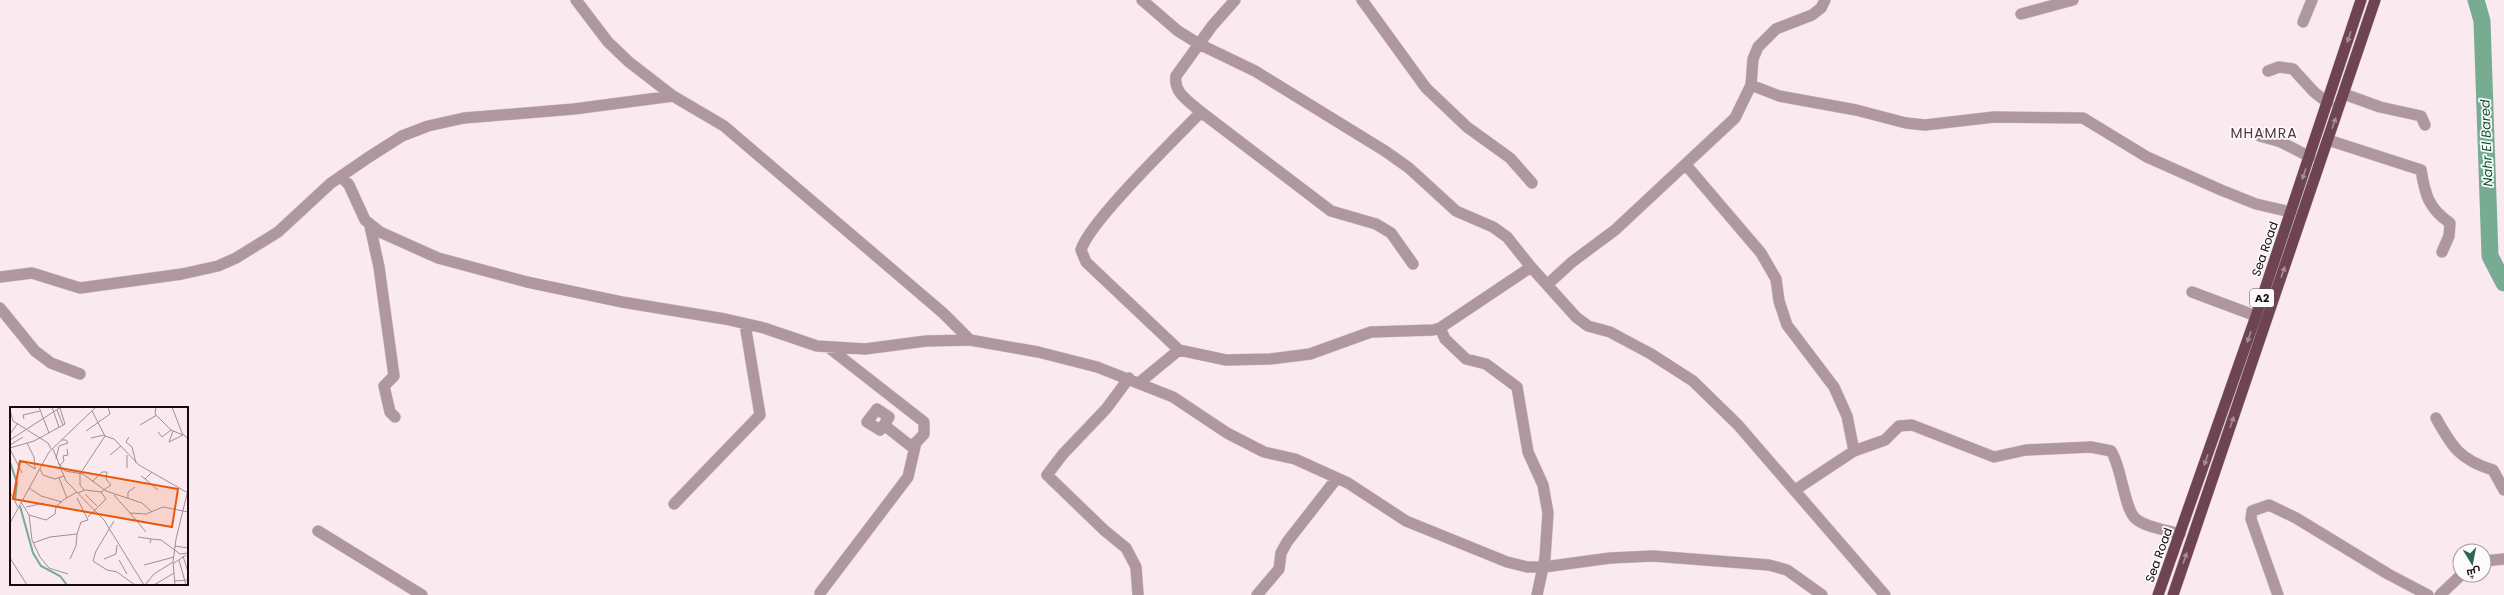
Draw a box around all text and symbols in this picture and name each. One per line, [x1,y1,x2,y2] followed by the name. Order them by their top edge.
[2346,31,2352,43] one-way arrow
[2475,99,2498,187] water label: Nahr El Bared
[2331,116,2337,128] one-way arrow
[2230,123,2298,143] district label: MHAMRA
[2301,168,2307,180] one-way arrow
[2247,219,2282,279] street label: Sea Road
[2281,266,2287,278] one-way arrow
[2250,289,2274,307] road number: A2
[2245,331,2251,343] one-way arrow
[10,407,188,585] inset map
[2229,416,2235,428] one-way arrow
[2202,454,2208,466] one-way arrow
[2141,525,2176,585] street label: Sea Road
[2452,543,2492,583] north arrow
[2183,552,2189,564] one-way arrow
[2465,564,2482,582] text: ش

